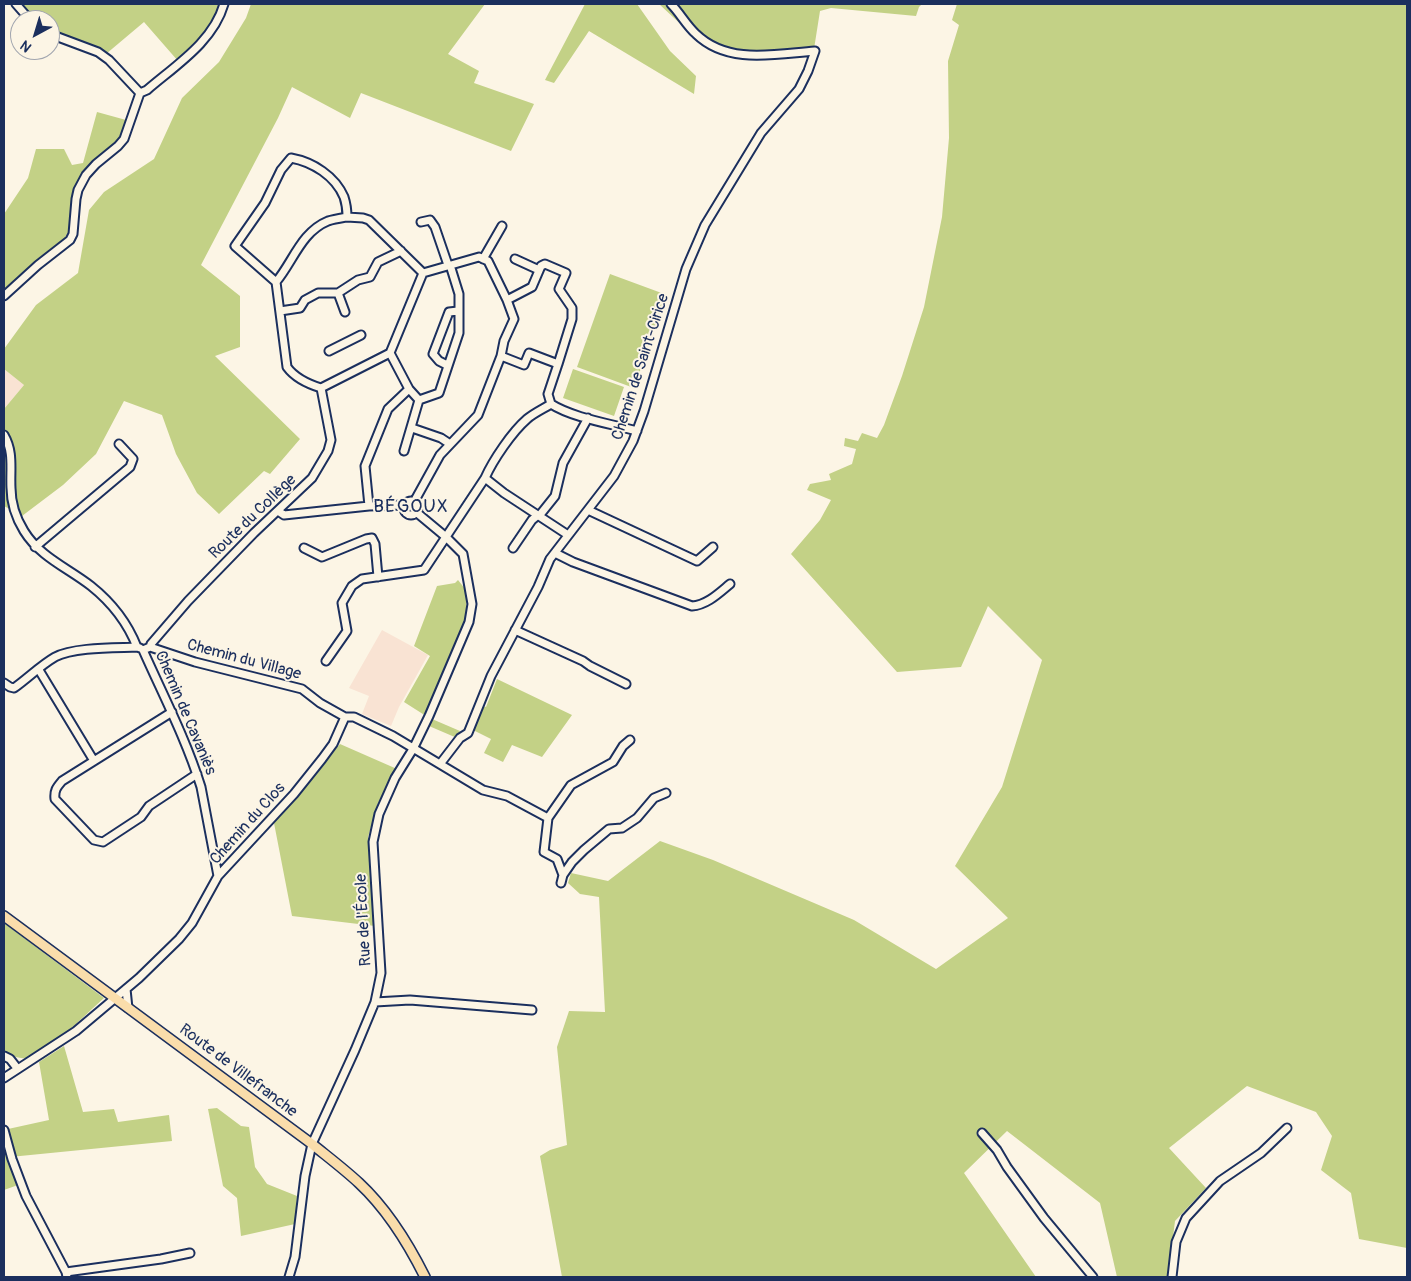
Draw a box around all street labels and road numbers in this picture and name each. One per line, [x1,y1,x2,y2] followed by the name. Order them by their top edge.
[608,291,674,443] street label: Chemin de Saint-Cirice
[205,471,301,563] street label: Route du Collège
[185,636,303,684] street label: Chemin du Village
[150,648,220,778] street label: Chemin de Cavaniès
[206,779,290,869] street label: Chemin du Clos
[352,873,376,967] street label: Rue de l'École
[175,1020,301,1122] street label: Route de Villefranche

